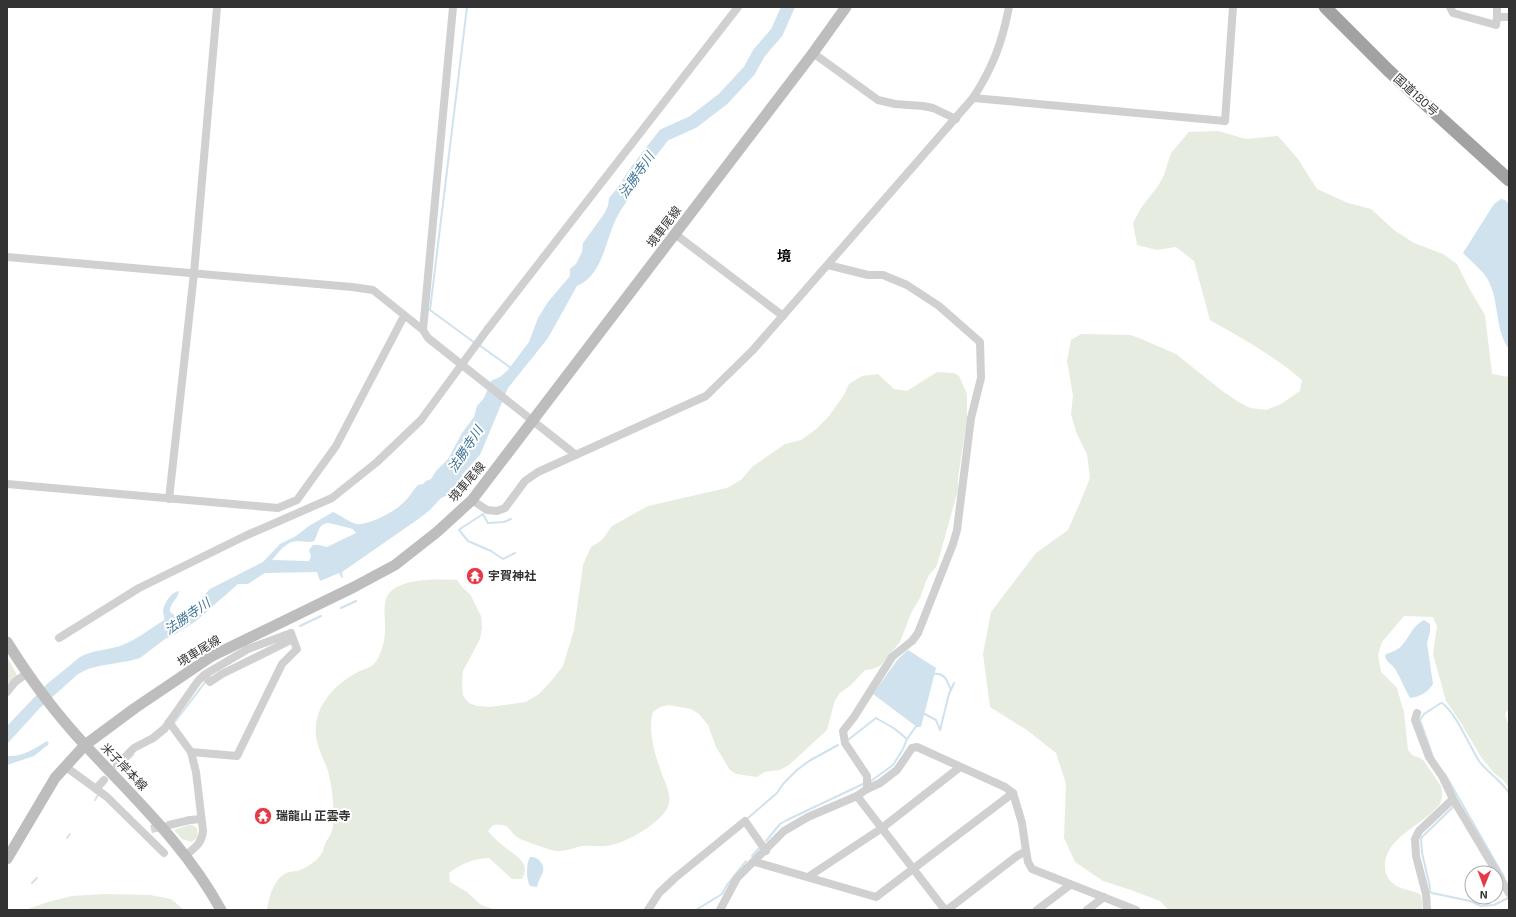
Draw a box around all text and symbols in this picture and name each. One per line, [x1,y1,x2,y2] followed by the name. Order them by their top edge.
[1391,71,1442,118] street label: 国道180号
[615,147,658,201] water label: 法勝寺川
[643,203,683,250] street label: 境車尾線
[777,247,791,264] district label: 境
[444,421,487,475] water label: 法勝寺川
[445,459,487,504] street label: 境車尾線
[465,566,485,586] temple icon: 宇賀神社
[488,568,536,582] place label: 宇賀神社
[161,593,215,637] water label: 法勝寺川
[174,632,223,669] street label: 境車尾線
[99,740,151,793] street label: 米子岸本線
[253,806,273,826] temple icon: 瑞龍山 正雲寺
[276,808,351,822] place label: 瑞龍山 正雲寺
[1464,865,1504,905] north arrow
[1480,889,1488,902] text: N

